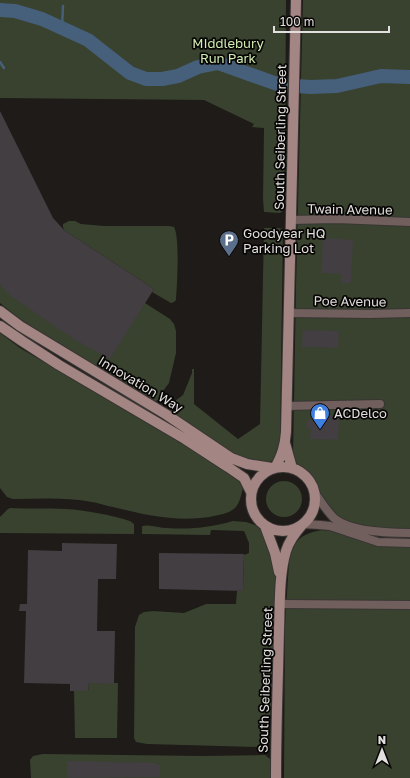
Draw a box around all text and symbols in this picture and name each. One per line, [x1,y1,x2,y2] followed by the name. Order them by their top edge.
[274,8,389,34] scale bar
[280,14,314,29] text: 100 m
[192,35,264,66] park label: MIddlebury Run Park
[271,64,289,210] street label: South Seiberling Street
[307,200,393,218] street label: Twain Avenue
[243,225,326,256] place label: Goodyear HQ Parking Lot
[218,229,240,257] parking icon: Goodyear HQ Parking Lot
[313,292,387,310] street label: Poe Avenue
[96,352,187,416] street label: Innovation Way
[309,402,331,430] shop icon: ACDelco
[334,405,387,421] place label: ACDelco
[254,607,276,753] street label: South Seiberling Street
[362,730,402,770] north arrow
[378,733,386,746] text: N

